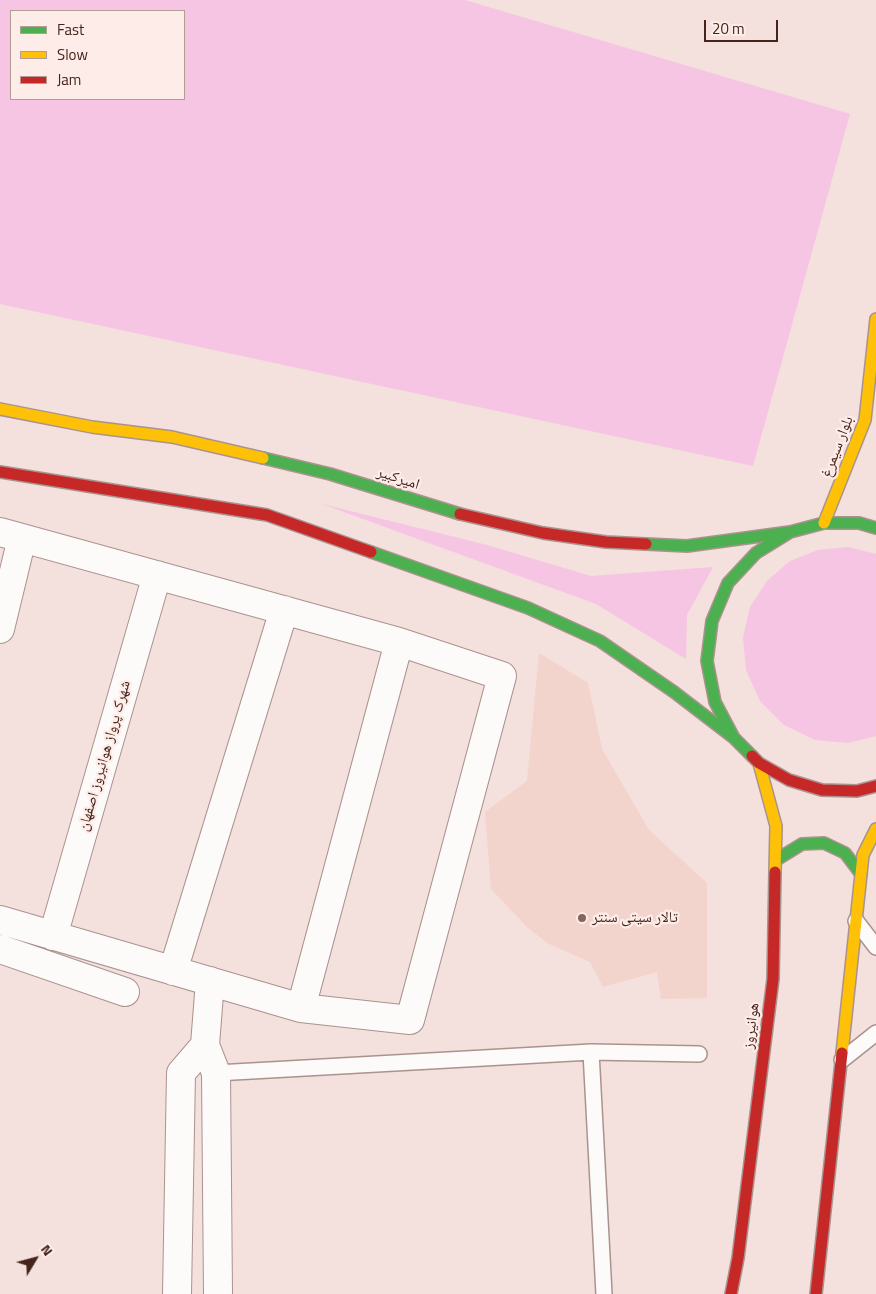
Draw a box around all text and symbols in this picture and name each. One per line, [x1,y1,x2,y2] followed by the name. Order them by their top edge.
[10,10,185,100] legend
[706,10,780,42] scale bar
[712,17,745,40] text: 20 m
[57,18,84,41] text: Fast
[57,43,88,66] text: Slow
[57,68,81,91] text: Jam
[818,414,858,480] street label: بلوار سیمرغ
[374,464,422,494] street label: امیرکبیر
[75,679,135,833] street label: شهرک پرواز هوانیروز اصفهان
[592,909,678,927] place label: تالار سیتی سنتر
[576,912,588,924] marker: تالار سیتی سنتر
[740,1002,764,1050] street label: هوانیروز
[10,1234,60,1284] north arrow
[36,1239,59,1260] text: N

